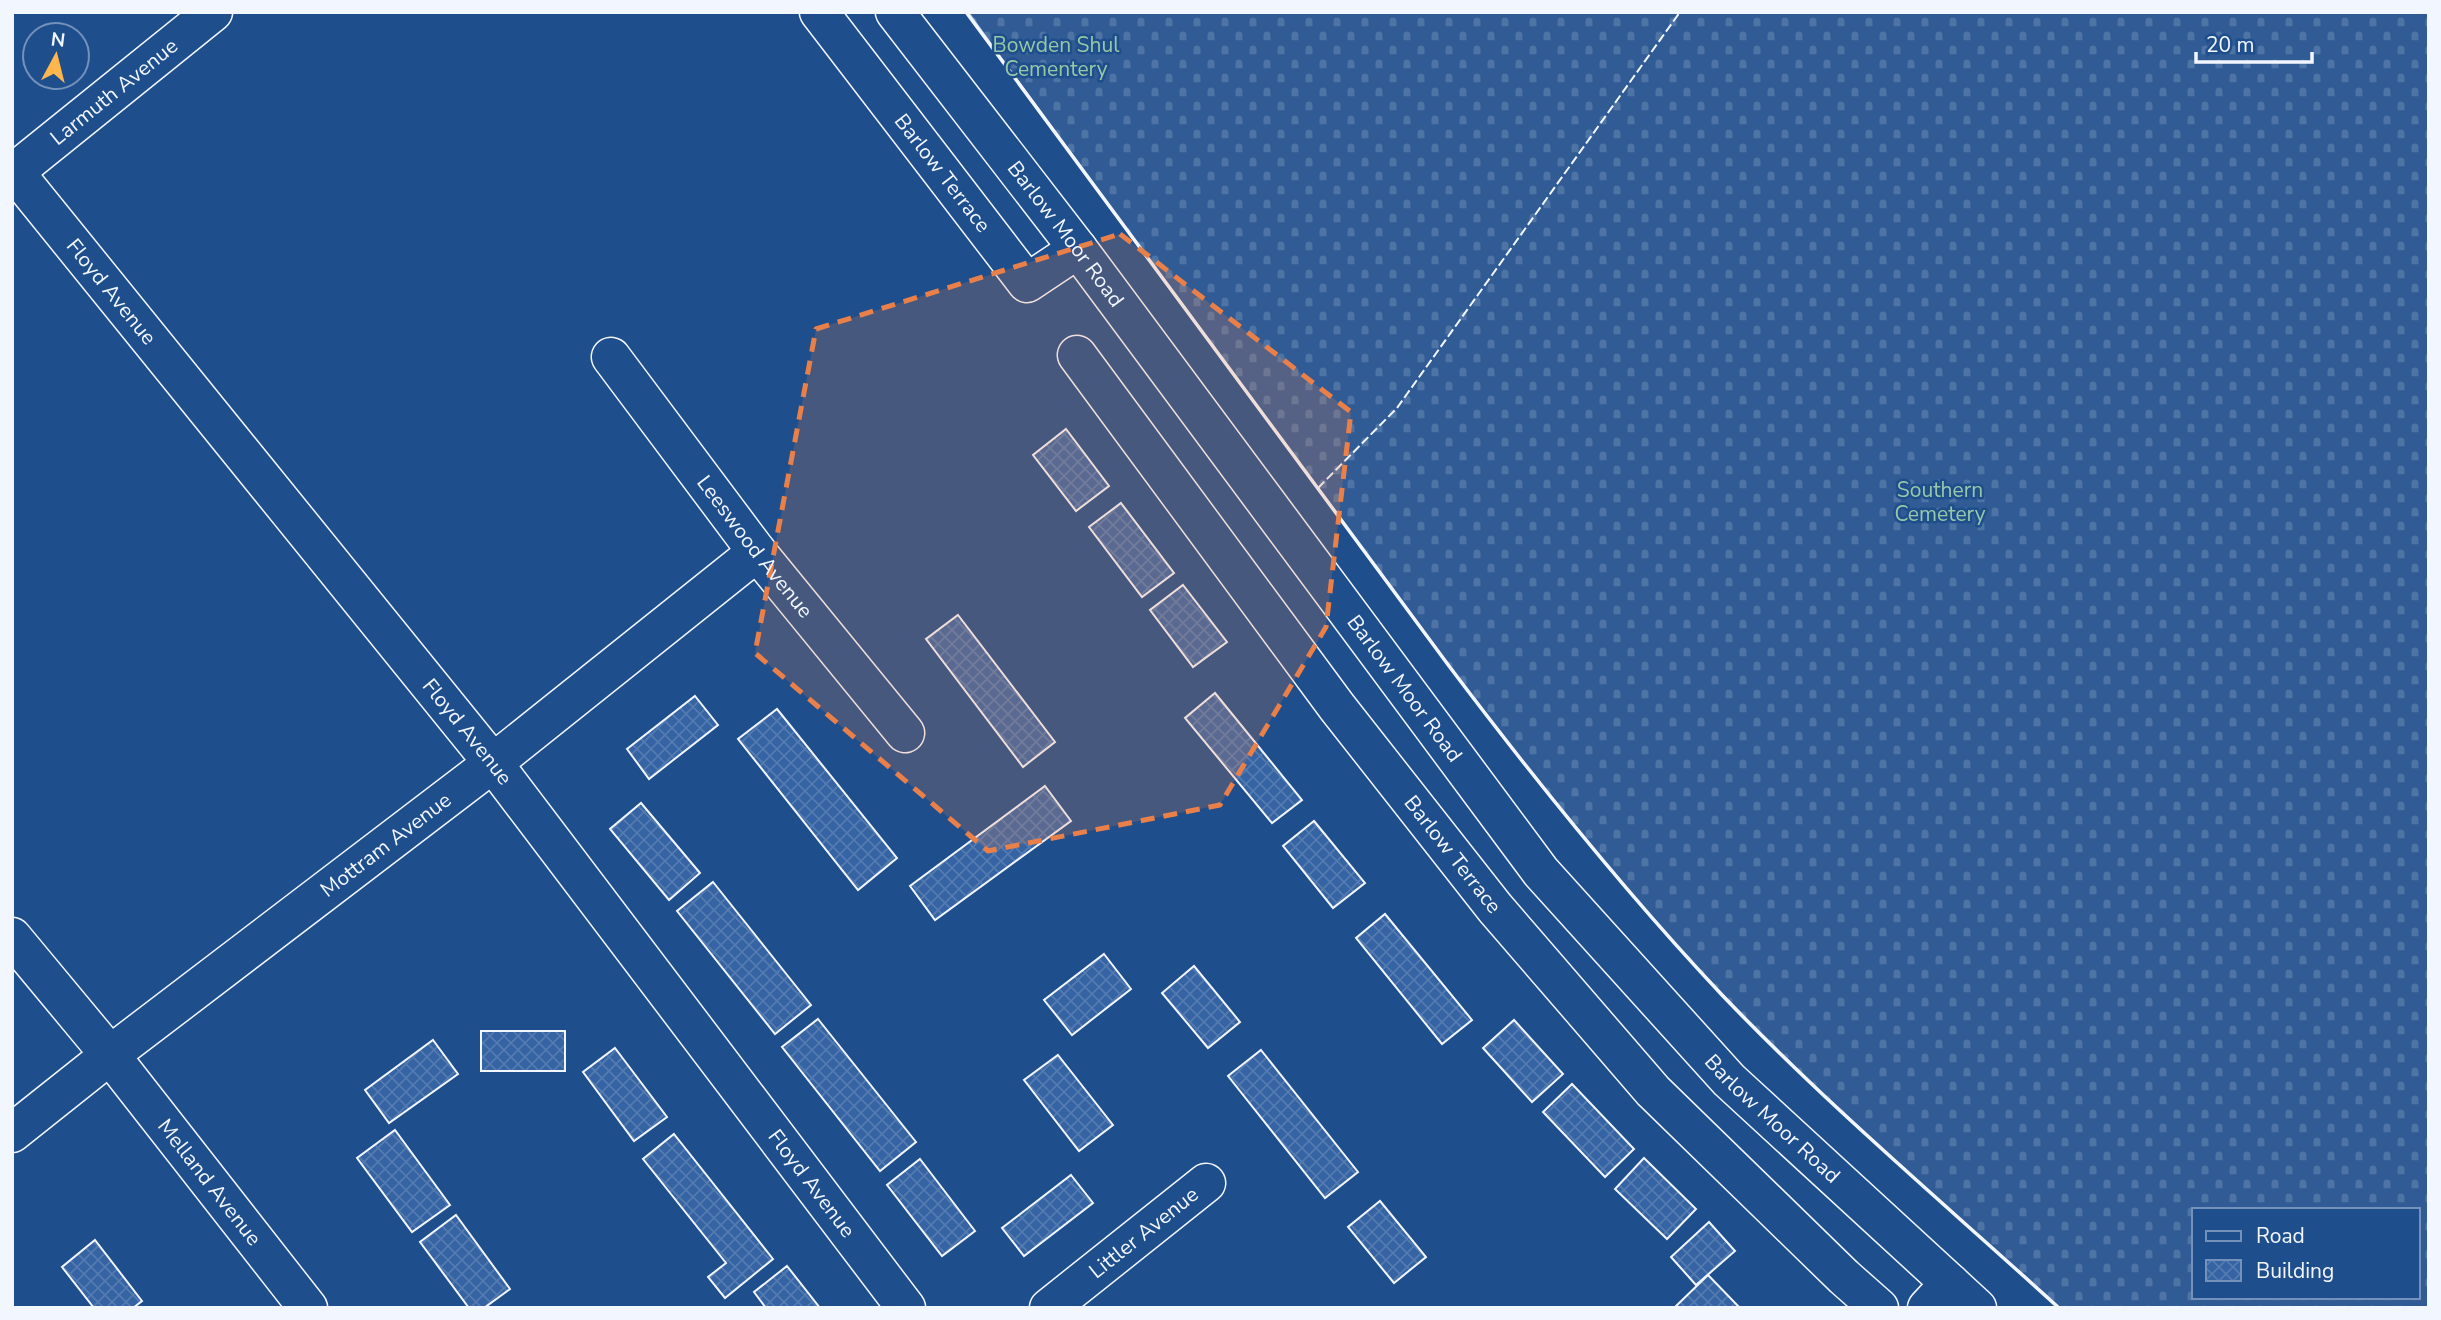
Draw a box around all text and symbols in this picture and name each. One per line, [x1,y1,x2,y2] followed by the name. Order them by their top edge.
[21,21,91,91] north arrow
[2196,21,2312,65] scale bar
[49,26,67,54] text: N
[993,31,1120,83] park label: Bowden Shul Cementery
[2206,31,2255,59] text: 20 m
[44,32,184,152] street label: Larmuth Avenue
[888,108,997,238] street label: Barlow Terrace
[1001,155,1130,313] street label: Barlow Moor Road
[60,233,163,351] street label: Floyd Avenue
[690,470,819,624] street label: Leeswood Avenue
[1894,476,1986,528] park label: Southern Cemetery
[1341,609,1469,768] street label: Barlow Moor Road
[416,673,519,791] street label: Floyd Avenue
[315,786,457,904] street label: Mottram Avenue
[1398,790,1508,919] street label: Barlow Terrace
[1698,1048,1846,1189] street label: Barlow Moor Road
[151,1113,268,1251] street label: Melland Avenue
[762,1124,862,1243] street label: Floyd Avenue
[1083,1180,1204,1285] street label: Littler Avenue
[2192,1208,2420,1299] legend
[2256,1222,2305,1250] text: Road
[2256,1257,2334,1285] text: Building

